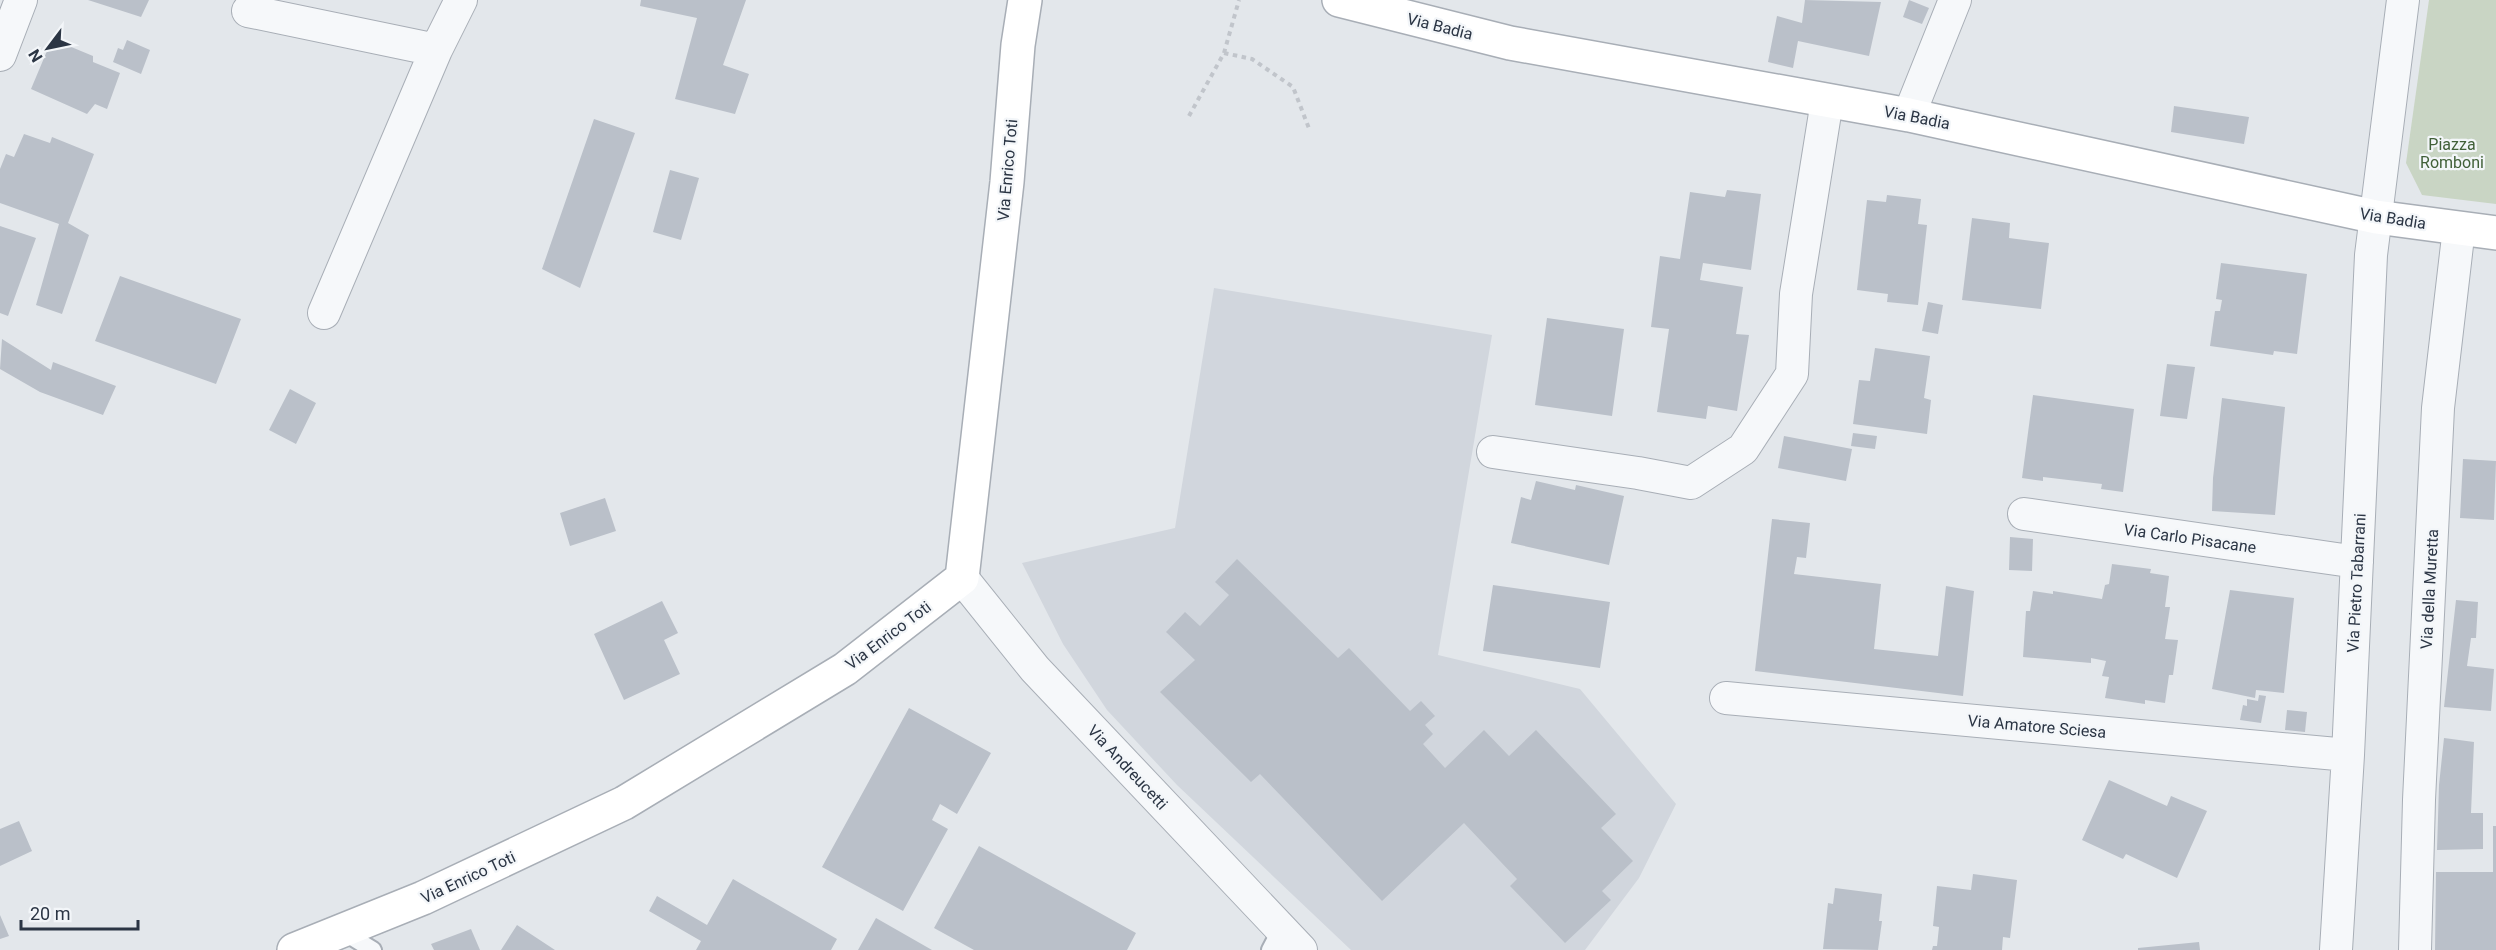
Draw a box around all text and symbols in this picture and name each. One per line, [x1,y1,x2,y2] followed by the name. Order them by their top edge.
[1405,9,1475,44] street label: Via Badia
[18,18,78,78] north arrow
[25,46,47,66] text: N
[1882,102,1952,133] street label: Via Badia
[994,118,1021,222] street label: Via Enrico Toti
[2420,135,2484,172] park label: Piazza Romboni
[2358,204,2428,233] street label: Via Badia
[2343,513,2370,653] street label: Via Pietro Tabarrani
[2122,520,2257,557] street label: Via Carlo Pisacane
[2417,528,2442,650] street label: Via della Muretta
[842,597,935,674] street label: Via Enrico Toti
[1967,711,2107,742] street label: Via Amatore Sciesa
[1084,721,1172,814] street label: Via Andreucetti
[418,847,519,908] street label: Via Enrico Toti
[21,893,138,931] scale bar
[30,903,70,924] text: 20 m

